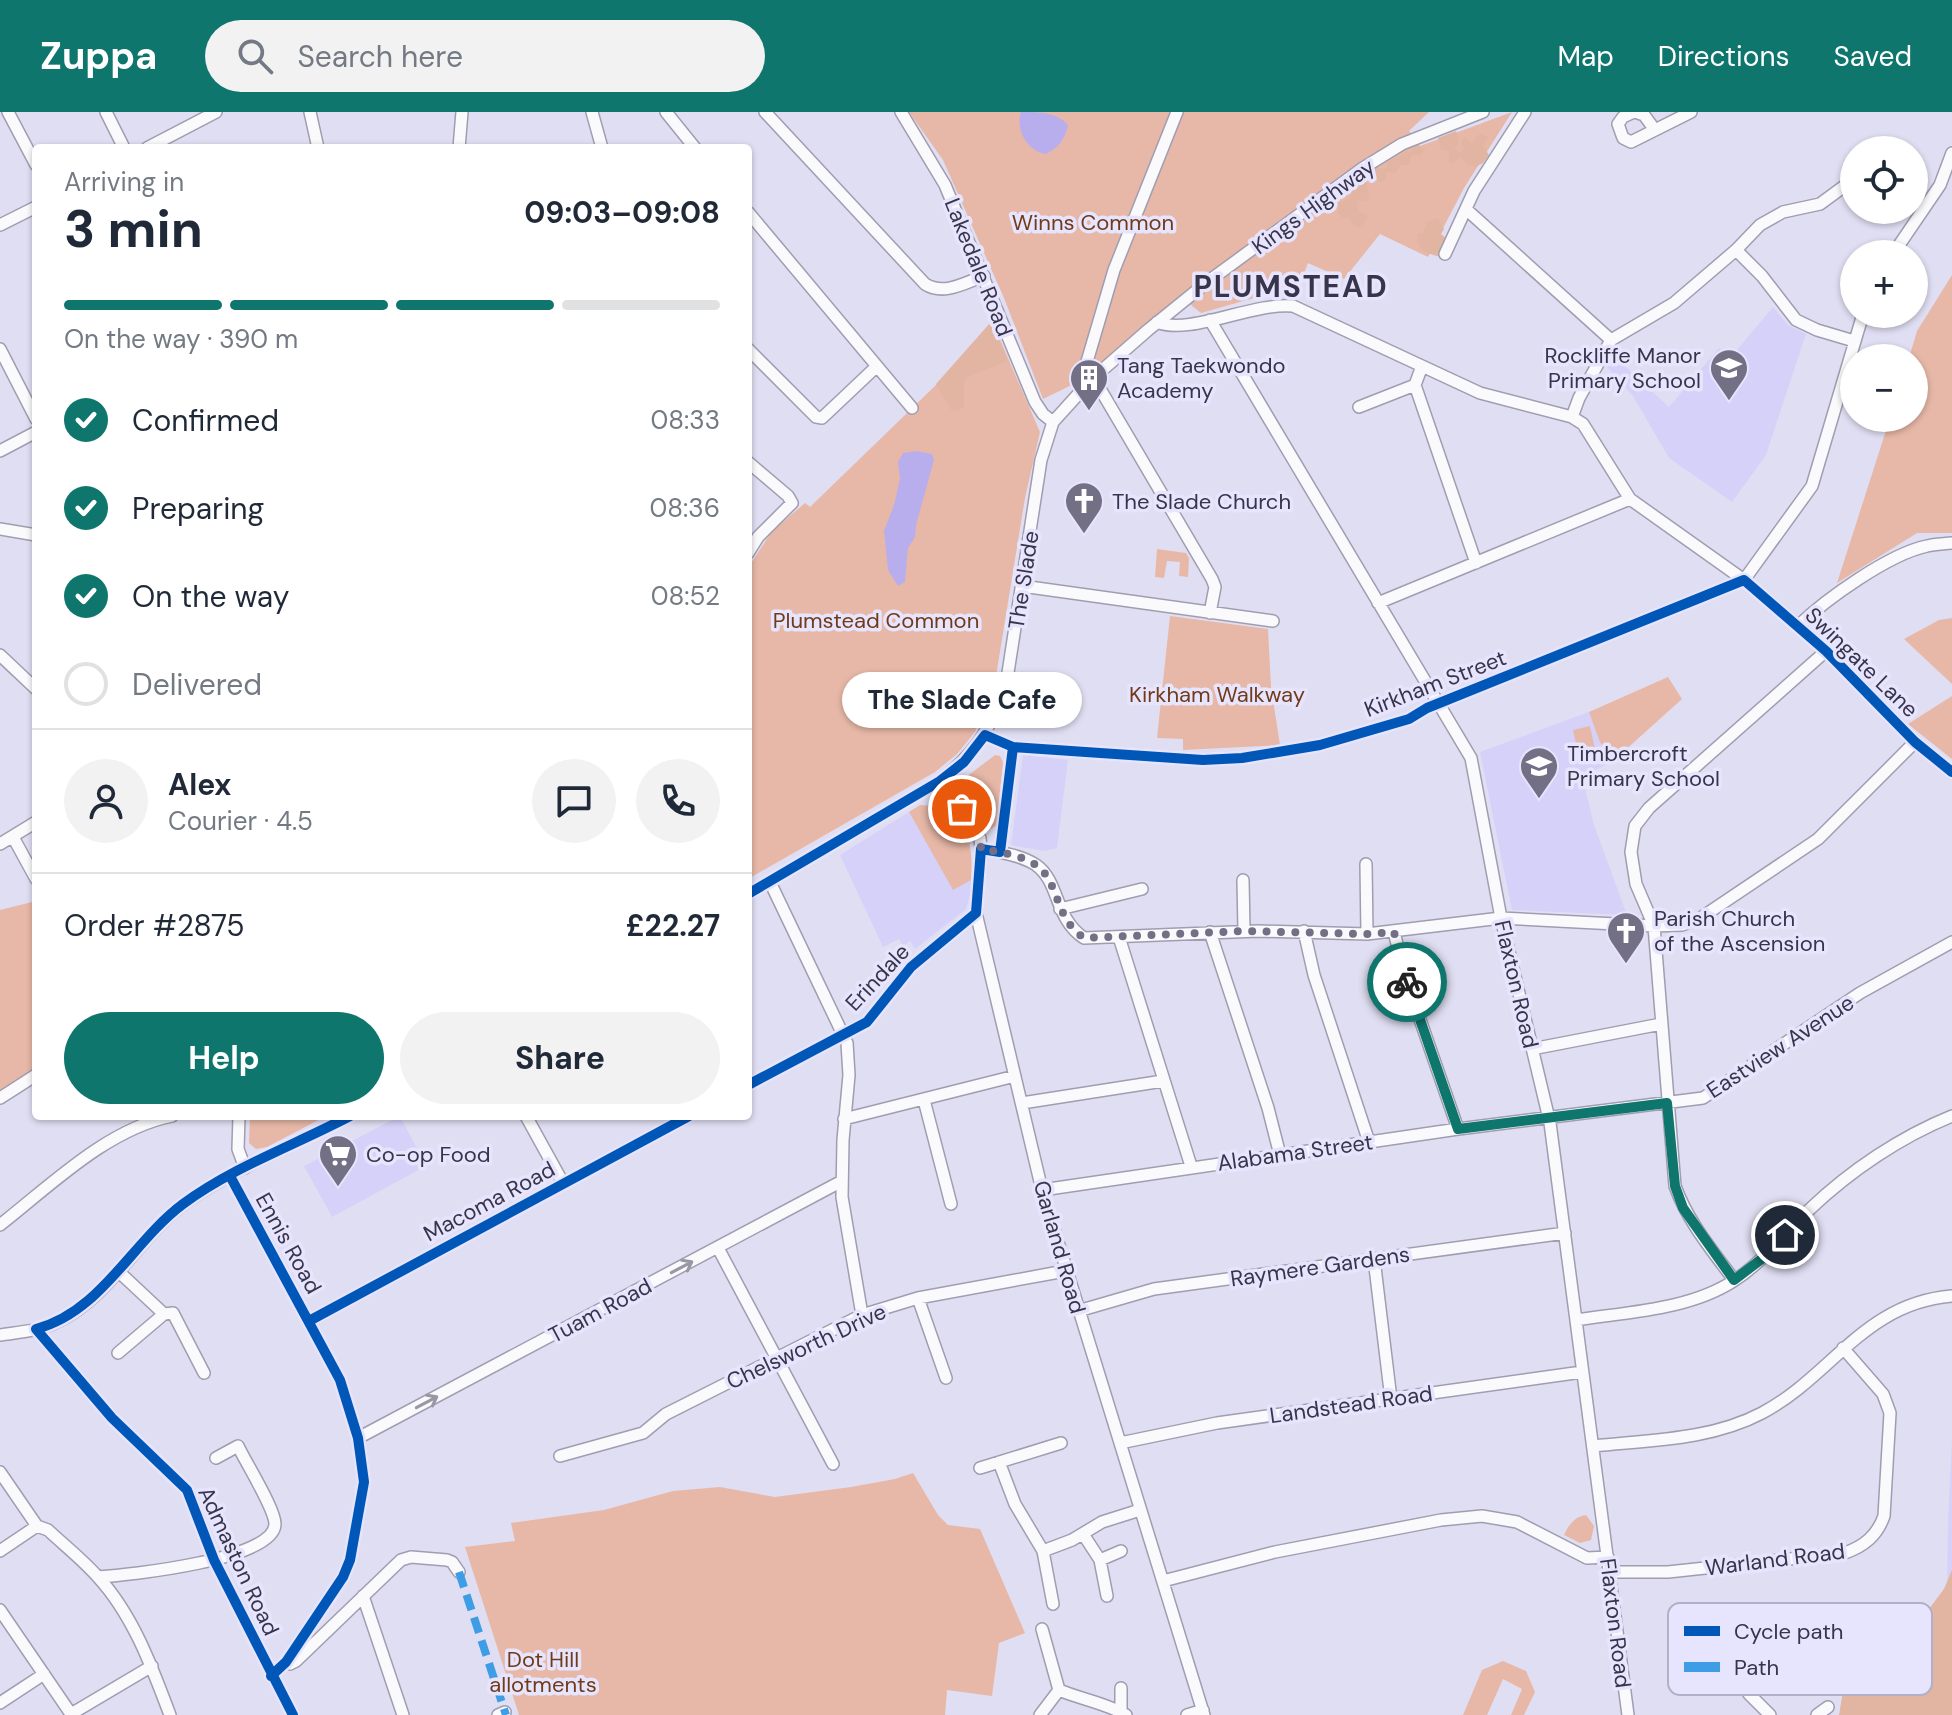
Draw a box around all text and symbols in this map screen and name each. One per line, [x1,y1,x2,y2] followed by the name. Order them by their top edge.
[205,20,765,92] search box
[40,31,157,81] text: Zuppa
[233,34,277,78] icon: search
[297,37,463,76] text: Search here
[1557,38,1614,75] text: Map
[1658,38,1790,75] text: Directions
[1834,38,1912,75] text: Saved
[1840,136,1928,432] map controls
[1840,136,1928,224] button: locate
[1246,152,1381,261] street label: Kings Highway
[64,165,184,199] text: Arriving in
[524,193,720,232] text: 09:03–09:08
[938,194,1019,341] street label: Lakedale Road
[64,195,203,263] text: 3 min
[1012,208,1174,237] park label: Winns Common
[1840,240,1928,328] button: +
[1193,267,1389,306] district label: PLUMSTEAD
[64,322,298,356] text: On the way · 390 m
[1545,341,1701,395] place label: Rockliffe Manor Primary School
[1840,344,1928,432] button: −
[1708,347,1750,402] school or university icon: Rockliffe Manor Primary School
[1117,351,1286,405] place label: Tang Taekwondo Academy
[1068,357,1110,412] building icon: Tang Taekwondo Academy
[64,398,108,442] icon: check
[132,401,279,440] text: Confirmed
[650,403,720,437] text: 08:33
[1063,480,1105,535] church icon: The Slade Church
[64,486,108,530] icon: check
[1112,487,1291,516] place label: The Slade Church
[132,489,264,528] text: Preparing
[649,491,720,525] text: 08:36
[1001,529,1046,631] street label: The Slade
[64,574,108,618] icon: check
[132,577,289,616] text: On the way
[651,579,720,613] text: 08:52
[1799,601,1925,724] street label: Swingate Lane
[773,606,979,635] park label: Plumstead Common
[1360,643,1510,724] street label: Kirkham Street
[132,665,262,704] text: Delivered
[842,673,1082,729] callout: The Slade Cafe
[1129,680,1305,709] park label: Kirkham Walkway
[867,683,1057,717] text: The Slade Cafe
[1567,739,1720,793] place label: Timbercroft Primary School
[1518,745,1560,800] school or university icon: Timbercroft Primary School
[64,759,148,843] button: person
[532,759,616,843] button: chat
[636,759,720,843] button: phone
[168,765,231,804] text: Alex
[928,775,996,843] pin
[940,787,984,831] icon: bag
[168,804,313,838] text: Courier · 4.5
[1654,904,1825,958] place label: Parish Church of the Ascension
[64,906,244,945] text: Order #2875
[626,906,720,945] text: £22.27
[1605,910,1647,965] church icon: Parish Church of the Ascension
[1488,917,1545,1051] street label: Flaxton Road
[839,938,916,1017] street label: Erindale
[1367,942,1447,1022] courier
[1385,960,1429,1004] icon: bike
[1701,988,1859,1105] street label: Eastview Avenue
[64,1012,384,1104] button: Help
[400,1012,720,1104] button: Share
[1215,1127,1375,1178] street label: Alabama Street
[317,1133,359,1188] supermarket icon: Co-op Food
[366,1140,491,1169] place label: Co-op Food
[419,1155,560,1248] street label: Macoma Road
[1027,1177,1092,1317] street label: Garland Road
[249,1188,328,1299] street label: Ennis Road
[1751,1201,1819,1269] pin
[1763,1213,1807,1257] icon: home
[1228,1240,1412,1293] street label: Raymere Gardens
[669,1258,693,1274] one-way arrow
[544,1271,657,1350] street label: Tuam Road
[722,1297,891,1396] street label: Chelsworth Drive
[1268,1379,1434,1430] street label: Landstead Road
[415,1393,439,1409] one-way arrow
[191,1482,286,1640] street label: Admaston Road
[1703,1537,1847,1582] street label: Warland Road
[1593,1556,1638,1690] street label: Flaxton Road
[1668,1603,1932,1695] legend
[1734,1617,1844,1646] text: Cycle path
[489,1645,597,1699] park label: Dot Hill allotments
[1734,1653,1779,1682] text: Path

